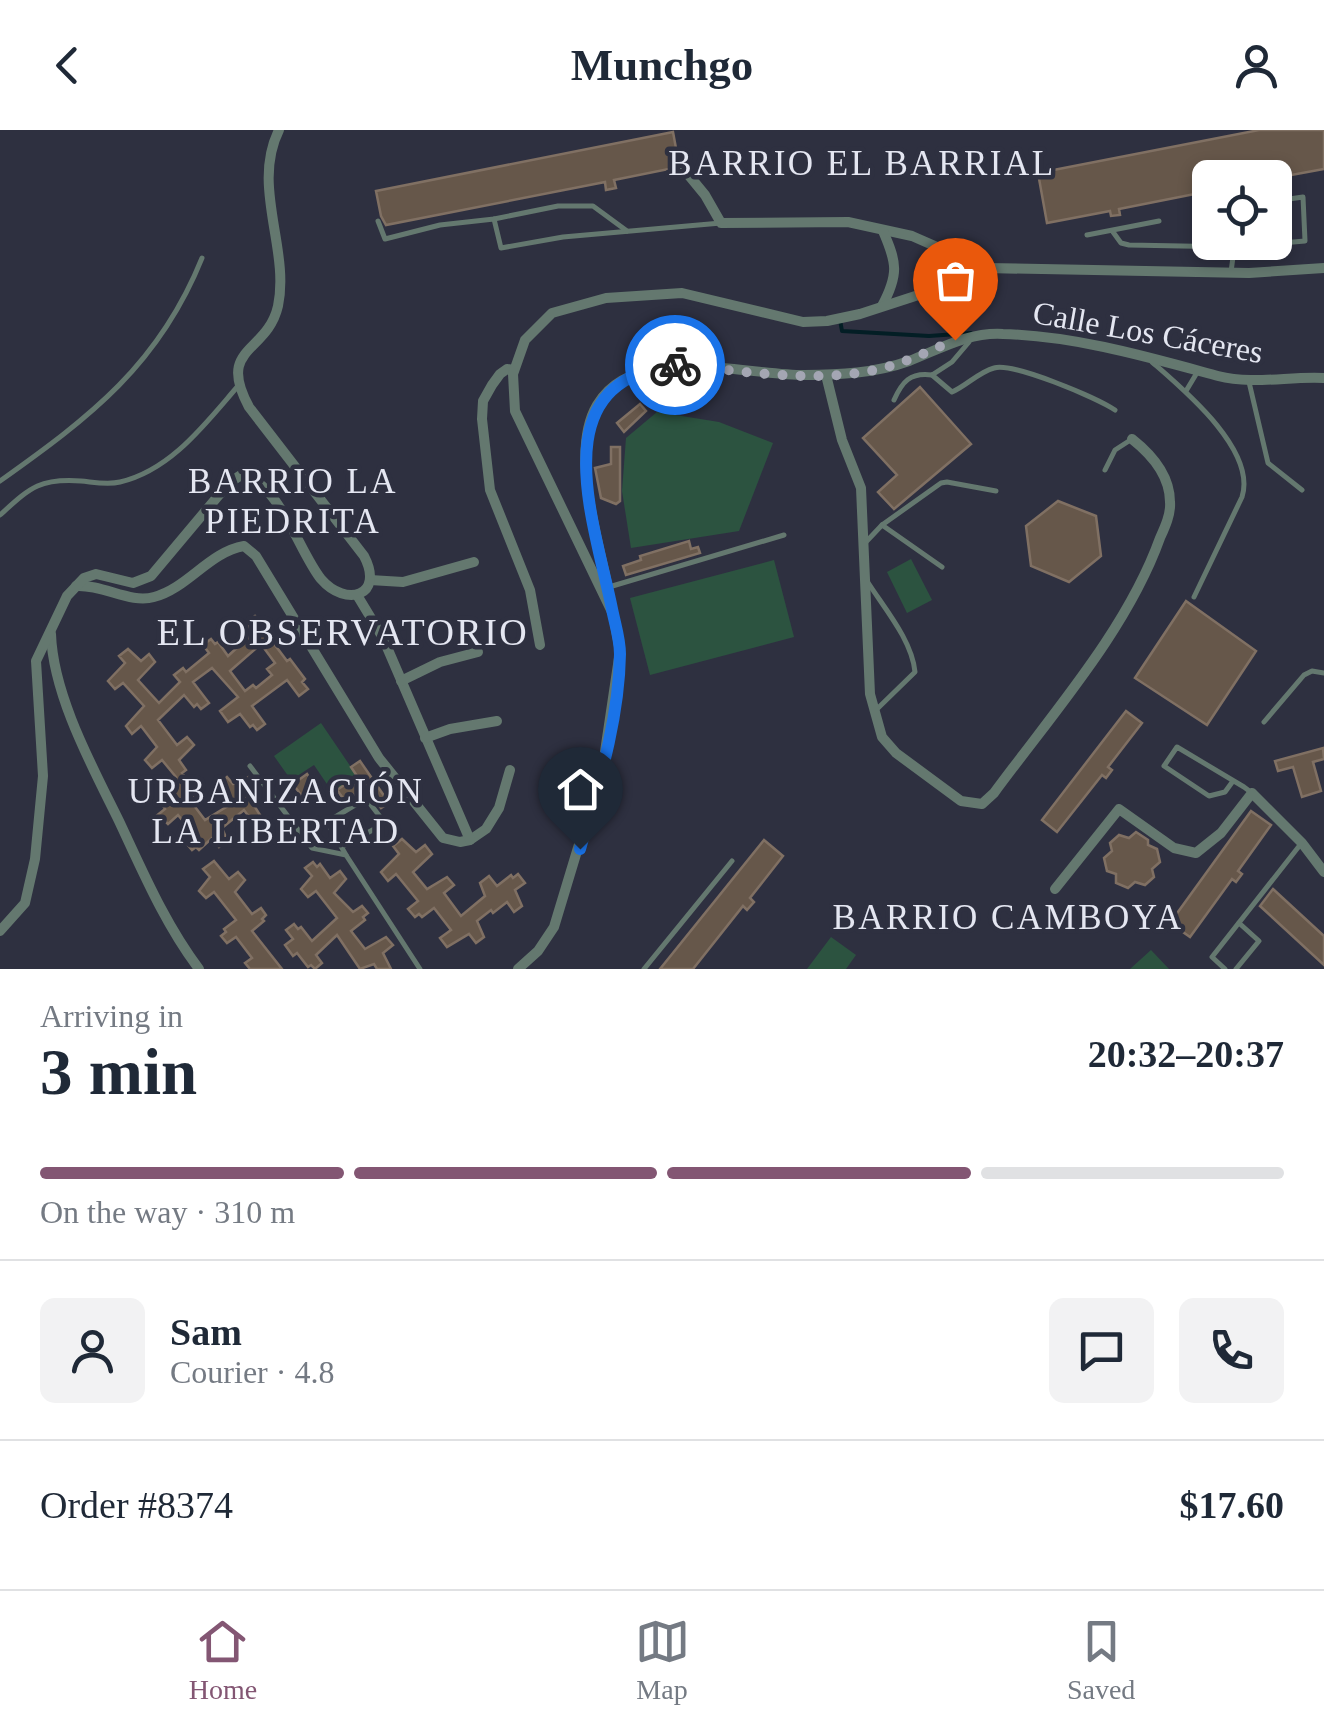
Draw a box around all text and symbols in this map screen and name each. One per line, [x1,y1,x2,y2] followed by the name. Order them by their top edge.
[40,38,95,93] icon: back
[1229,38,1284,93] icon: person
[571,40,753,90] text: Munchgo
[668,144,1056,183] district label: BARRIO EL BARRIAL
[1192,160,1292,260] map controls
[1192,160,1292,260] button: locate
[913,238,998,341] pin
[928,253,983,308] icon: bag
[1030,294,1266,370] street label: Calle Los Cáceres
[625,315,725,415] courier
[648,338,703,393] icon: bike
[188,462,398,541] district label: BARRIO LA PIEDRITA
[157,611,529,653] district label: EL OBSERVATORIO
[538,747,623,850] pin
[553,762,608,817] icon: home
[128,771,424,851] district label: URBANIZACIÓN LA LIBERTAD
[832,898,1184,937] district label: BARRIO CAMBOYA
[40,998,183,1034] text: Arriving in
[1088,1033,1284,1075] text: 20:32–20:37
[40,1036,197,1108] text: 3 min
[40,1194,295,1230] text: On the way · 310 m
[40,1298,145,1403] button: person
[1049,1298,1154,1403] button: chat
[1179,1298,1284,1403] button: phone
[170,1311,242,1353] text: Sam
[170,1354,334,1390] text: Courier · 4.8
[40,1484,233,1526] text: Order #8374
[1180,1484,1284,1526] text: $17.60
[189,1614,257,1706] tab: Home
[635,1614,690,1706] tab: Map
[1067,1614,1135,1706] tab: Saved

